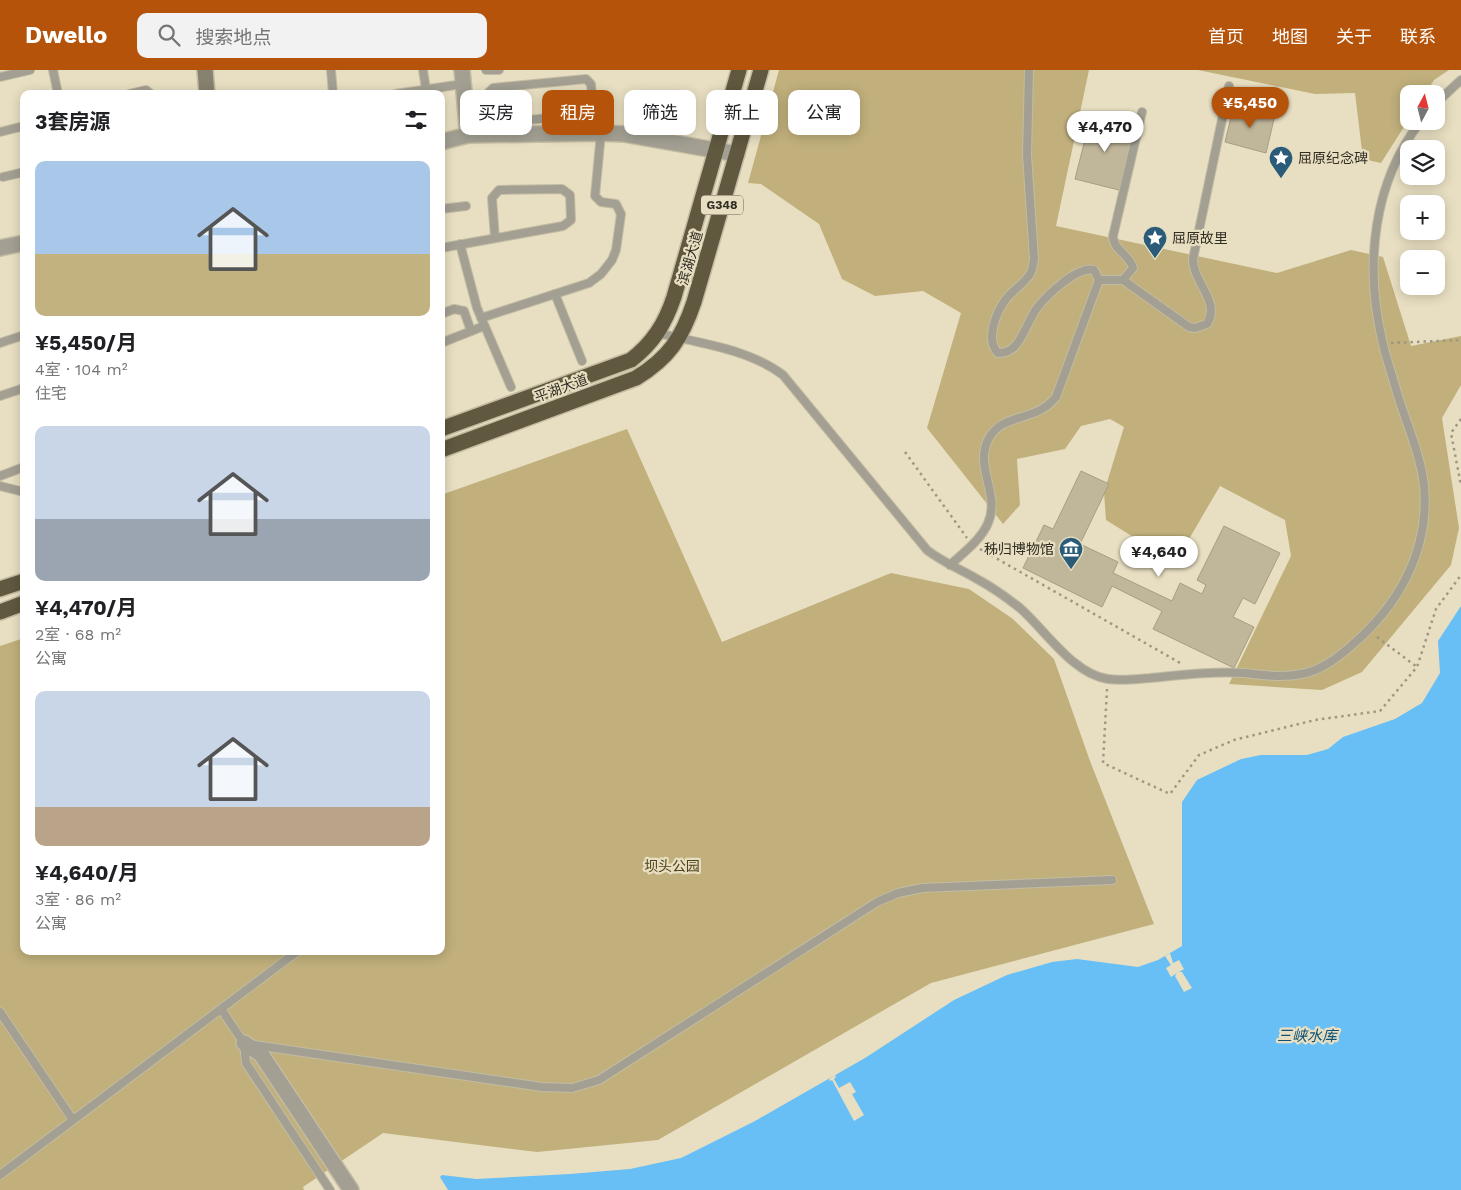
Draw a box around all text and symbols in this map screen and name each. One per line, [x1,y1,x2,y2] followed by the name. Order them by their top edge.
[137,13,487,58] search box
[25,21,107,49] text: Dwello
[155,21,183,49] icon: search
[195,26,271,49] text: 搜索地点
[1208,26,1244,47] text: 首页
[1272,26,1308,47] text: 地图
[1336,26,1372,47] text: 关于
[1400,26,1436,47] text: 联系
[1400,85,1445,130] north arrow
[1400,85,1445,295] map controls
[1209,87,1291,129] pin: ¥5,450
[460,90,532,135] chip: 买房
[542,90,614,135] chip: 租房
[624,90,696,135] chip: 筛选
[706,90,778,135] chip: 新上
[788,90,860,135] chip: 公寓
[1223,93,1277,112] text: ¥5,450
[402,106,430,134] icon: filters
[35,109,110,134] text: 3套房源
[1064,111,1146,153] pin: ¥4,470
[1078,117,1132,136] text: ¥4,470
[1400,140,1445,185] button: layers
[1268,145,1294,179] place icon: 屈原纪念碑
[1298,150,1368,166] place label: 屈原纪念碑
[188,194,278,284] icon: home
[1400,195,1445,240] button: +
[701,196,743,214] road number: G348
[1142,225,1168,259] place icon: 屈原故里
[675,229,705,287] street label: 滨湖大道
[1172,230,1228,246] place label: 屈原故里
[1400,250,1445,295] button: −
[35,330,137,355] text: ¥5,450/月
[35,360,128,379] text: 4室 · 104 m²
[532,371,590,405] street label: 平湖大道
[35,384,67,403] text: 住宅
[188,459,278,549] icon: home
[1058,536,1084,570] museum icon: 秭归博物馆
[1118,536,1200,578] pin: ¥4,640
[984,541,1054,557] place label: 秭归博物馆
[1131,542,1187,561] text: ¥4,640
[35,595,137,620] text: ¥4,470/月
[35,625,121,644] text: 2室 · 68 m²
[35,649,67,668] text: 公寓
[188,724,278,814] icon: home
[644,858,700,874] park label: 坝头公园
[35,860,139,885] text: ¥4,640/月
[35,890,121,909] text: 3室 · 86 m²
[35,914,67,933] text: 公寓
[1277,1027,1340,1045] water label: 三峡水库

